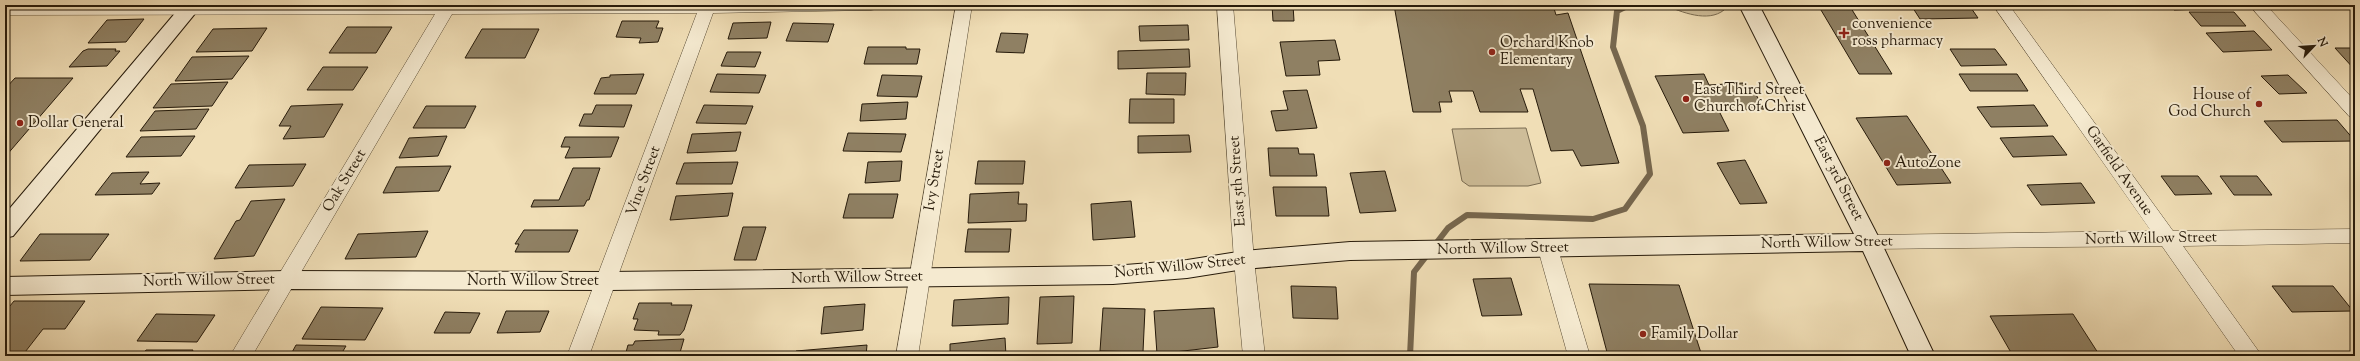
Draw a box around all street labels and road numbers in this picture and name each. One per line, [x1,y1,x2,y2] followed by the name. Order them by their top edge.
[2080,122,2158,220] street label: Garfield Avenue
[1808,133,1868,225] street label: East 3rd Street
[1224,135,1252,227] street label: East 5th Street
[622,143,666,219] street label: Vine Street
[318,146,372,216] street label: Oak Street
[920,148,950,212] street label: Ivy Street
[2085,227,2217,251] street label: North Willow Street
[1761,231,1893,255] street label: North Willow Street
[1437,237,1569,261] street label: North Willow Street
[1113,250,1247,284] street label: North Willow Street
[791,266,923,290] street label: North Willow Street
[143,269,275,293] street label: North Willow Street
[467,271,599,292] street label: North Willow Street

